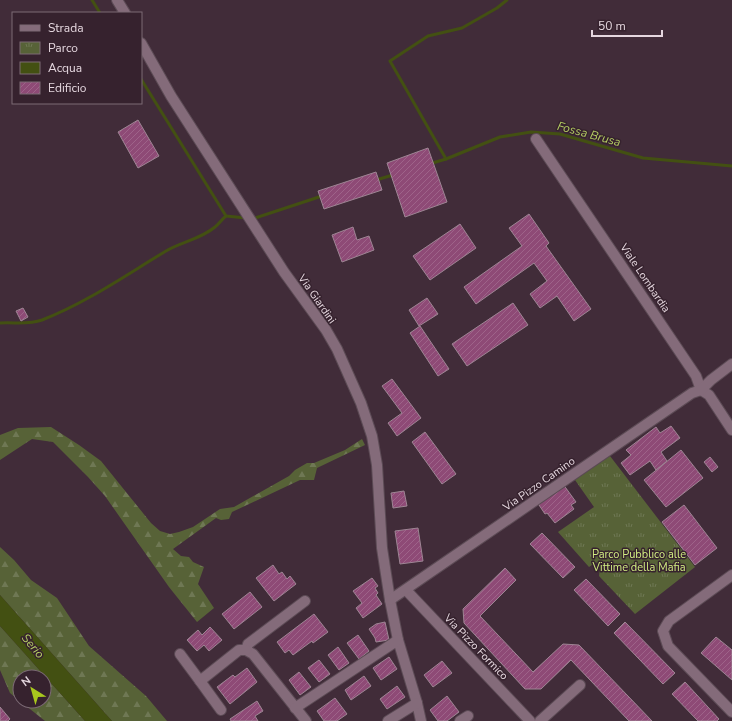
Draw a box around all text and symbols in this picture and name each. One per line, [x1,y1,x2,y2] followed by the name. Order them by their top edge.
[12,12,142,104] legend
[592,12,662,38] scale bar
[598,18,626,34] text: 50 m
[48,20,84,36] text: Strada
[48,40,78,56] text: Parco
[48,60,82,76] text: Acqua
[48,80,87,96] text: Edificio
[555,118,623,150] water label: Fossa Brusa
[616,240,674,316] street label: Viale Lombardia
[294,271,339,327] street label: Via Giardini
[499,454,578,515] street label: Via Pizzo Camino
[592,547,686,575] park label: Parco Pubblico alle Vittime della Mafia
[440,610,511,683] street label: Via Pizzo Formico
[18,630,48,662] water label: Serio
[12,669,52,709] north arrow
[18,673,34,690] text: N

